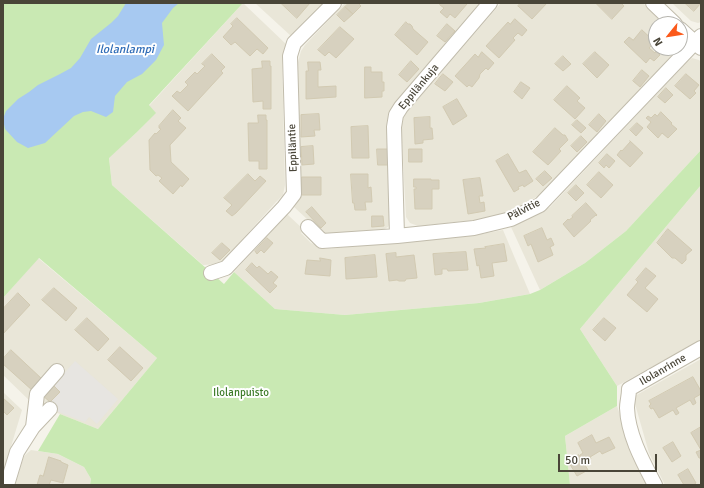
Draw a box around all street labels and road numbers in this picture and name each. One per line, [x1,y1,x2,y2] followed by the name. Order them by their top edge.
[396,61,442,113] street label: Eppilänkuja
[286,124,300,172] street label: Eppiläntie
[505,196,543,224] street label: Pälvitie
[637,351,689,389] street label: Ilolanrinne

